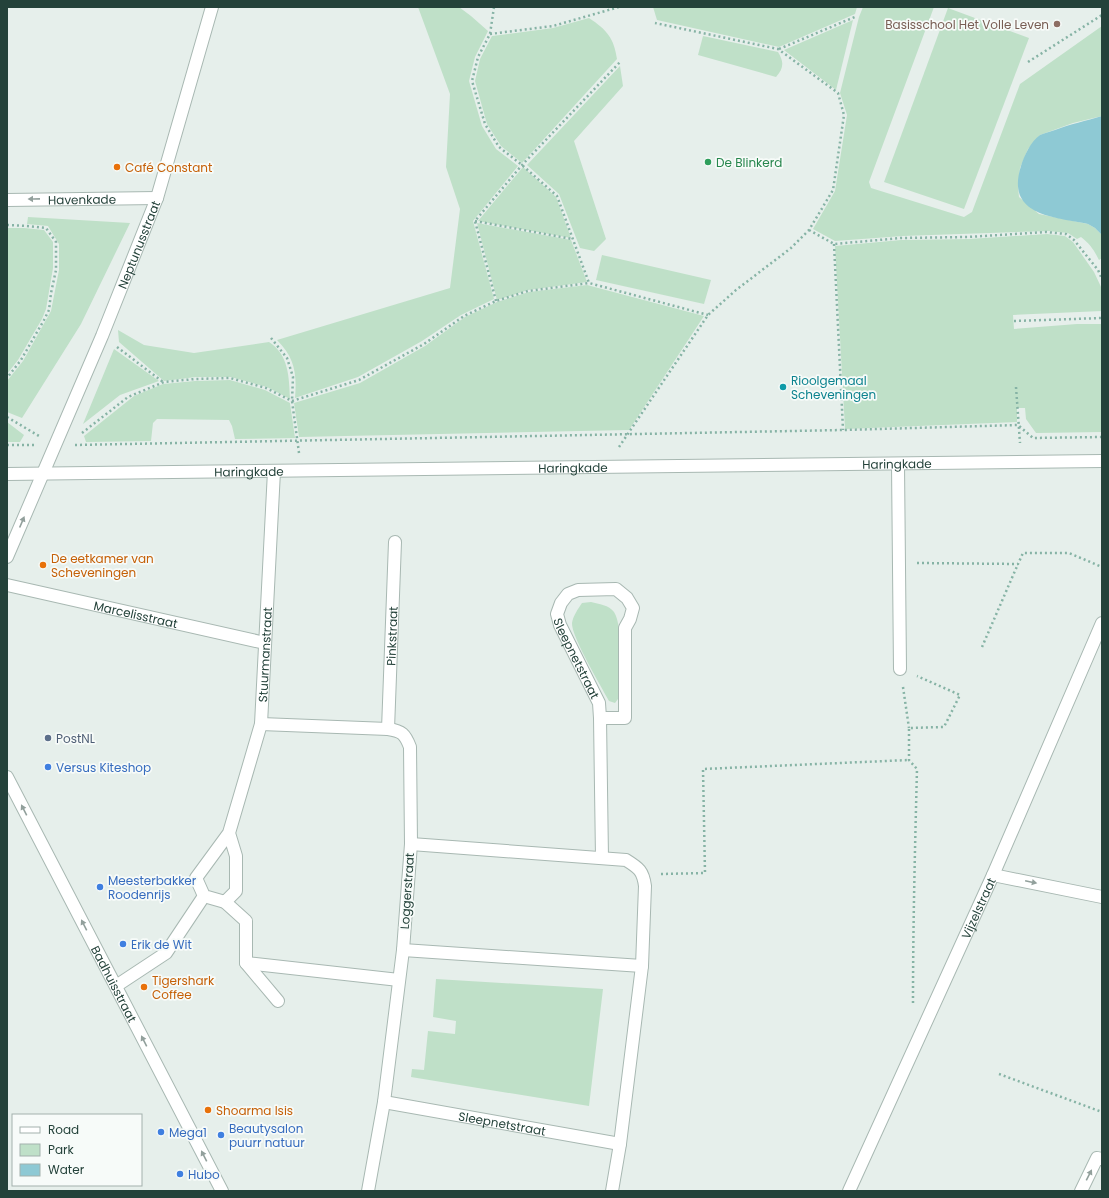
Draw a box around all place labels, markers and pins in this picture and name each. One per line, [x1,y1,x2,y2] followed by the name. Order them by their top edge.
[885,16,1049,33] place label: Basisschool Het Volle Leven
[1052,19,1062,29] marker: Basisschool Het Volle Leven
[716,154,782,171] place label: De Blinkerd
[703,157,713,167] marker: De Blinkerd
[125,159,212,176] place label: Café Constant
[112,162,122,172] marker: Café Constant
[791,372,876,403] place label: Rioolgemaal Scheveningen
[778,382,788,392] marker: Rioolgemaal Scheveningen
[51,550,154,581] place label: De eetkamer van Scheveningen
[38,560,48,570] marker: De eetkamer van Scheveningen
[56,730,95,747] place label: PostNL
[43,733,53,743] marker: PostNL
[56,759,151,776] place label: Versus Kiteshop
[43,762,53,772] marker: Versus Kiteshop
[108,872,197,903] place label: Meesterbakker Roodenrijs
[95,882,105,892] marker: Meesterbakker Roodenrijs
[131,936,192,953] place label: Erik de Wit
[118,939,128,949] marker: Erik de Wit
[152,972,215,1003] place label: Tigershark Coffee
[139,982,149,992] marker: Tigershark Coffee
[216,1102,293,1119] place label: Shoarma Isis
[203,1105,213,1115] marker: Shoarma Isis
[229,1120,305,1151] place label: Beautysalon puurr natuur
[169,1124,207,1141] place label: Mega1
[156,1127,166,1137] marker: Mega1
[216,1130,226,1140] marker: Beautysalon puurr natuur
[188,1166,220,1183] place label: Hubo
[175,1169,185,1179] marker: Hubo

